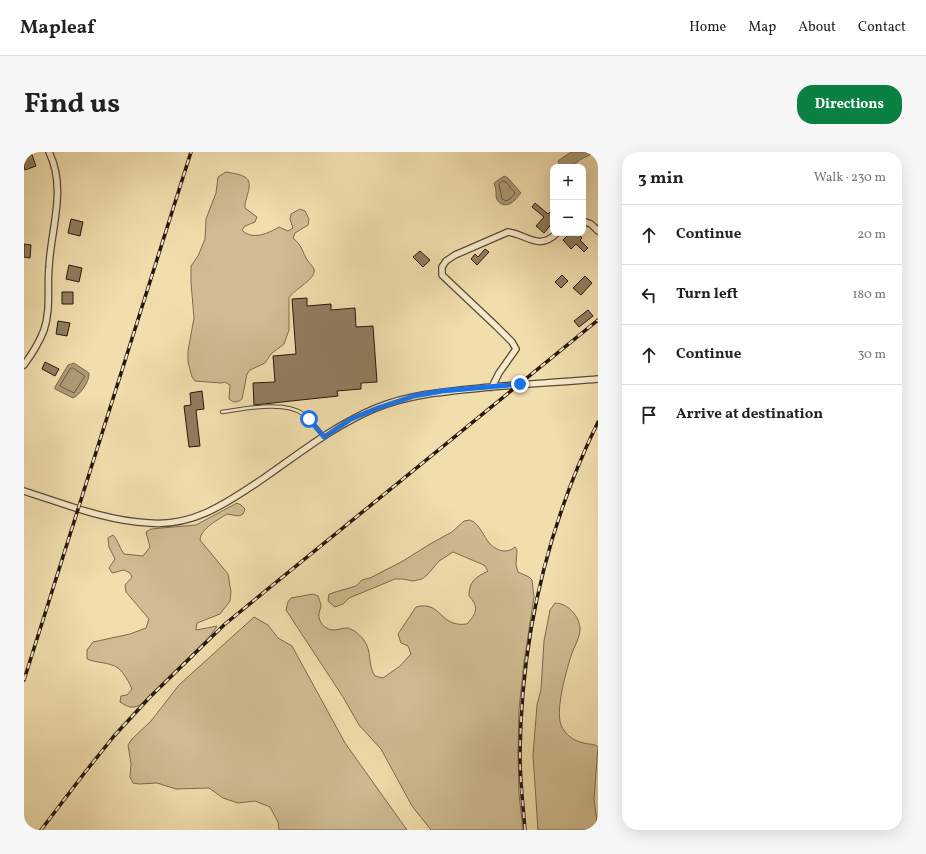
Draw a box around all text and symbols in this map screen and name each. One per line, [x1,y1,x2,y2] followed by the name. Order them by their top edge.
[20,15,95,41] text: Mapleaf
[689,18,726,37] text: Home
[748,18,776,37] text: Map
[798,18,836,37] text: About
[858,18,906,37] text: Contact
[24,85,120,124] text: Find us
[797,85,902,124] button: Directions
[550,164,586,236] map controls
[550,164,586,200] button: +
[638,167,684,190] text: 3 min
[814,169,886,187] text: Walk · 230 m
[550,200,586,236] button: −
[638,224,660,246] icon: ahead
[676,224,741,245] text: Continue
[857,226,886,244] text: 20 m
[638,284,660,306] icon: left
[676,284,738,305] text: Turn left
[852,286,886,304] text: 180 m
[638,344,660,366] icon: ahead
[676,344,741,365] text: Continue
[858,346,886,364] text: 30 m
[511,375,529,393] route end
[638,404,660,426] icon: arrive
[676,404,823,425] text: Arrive at destination
[300,410,318,428] route start

